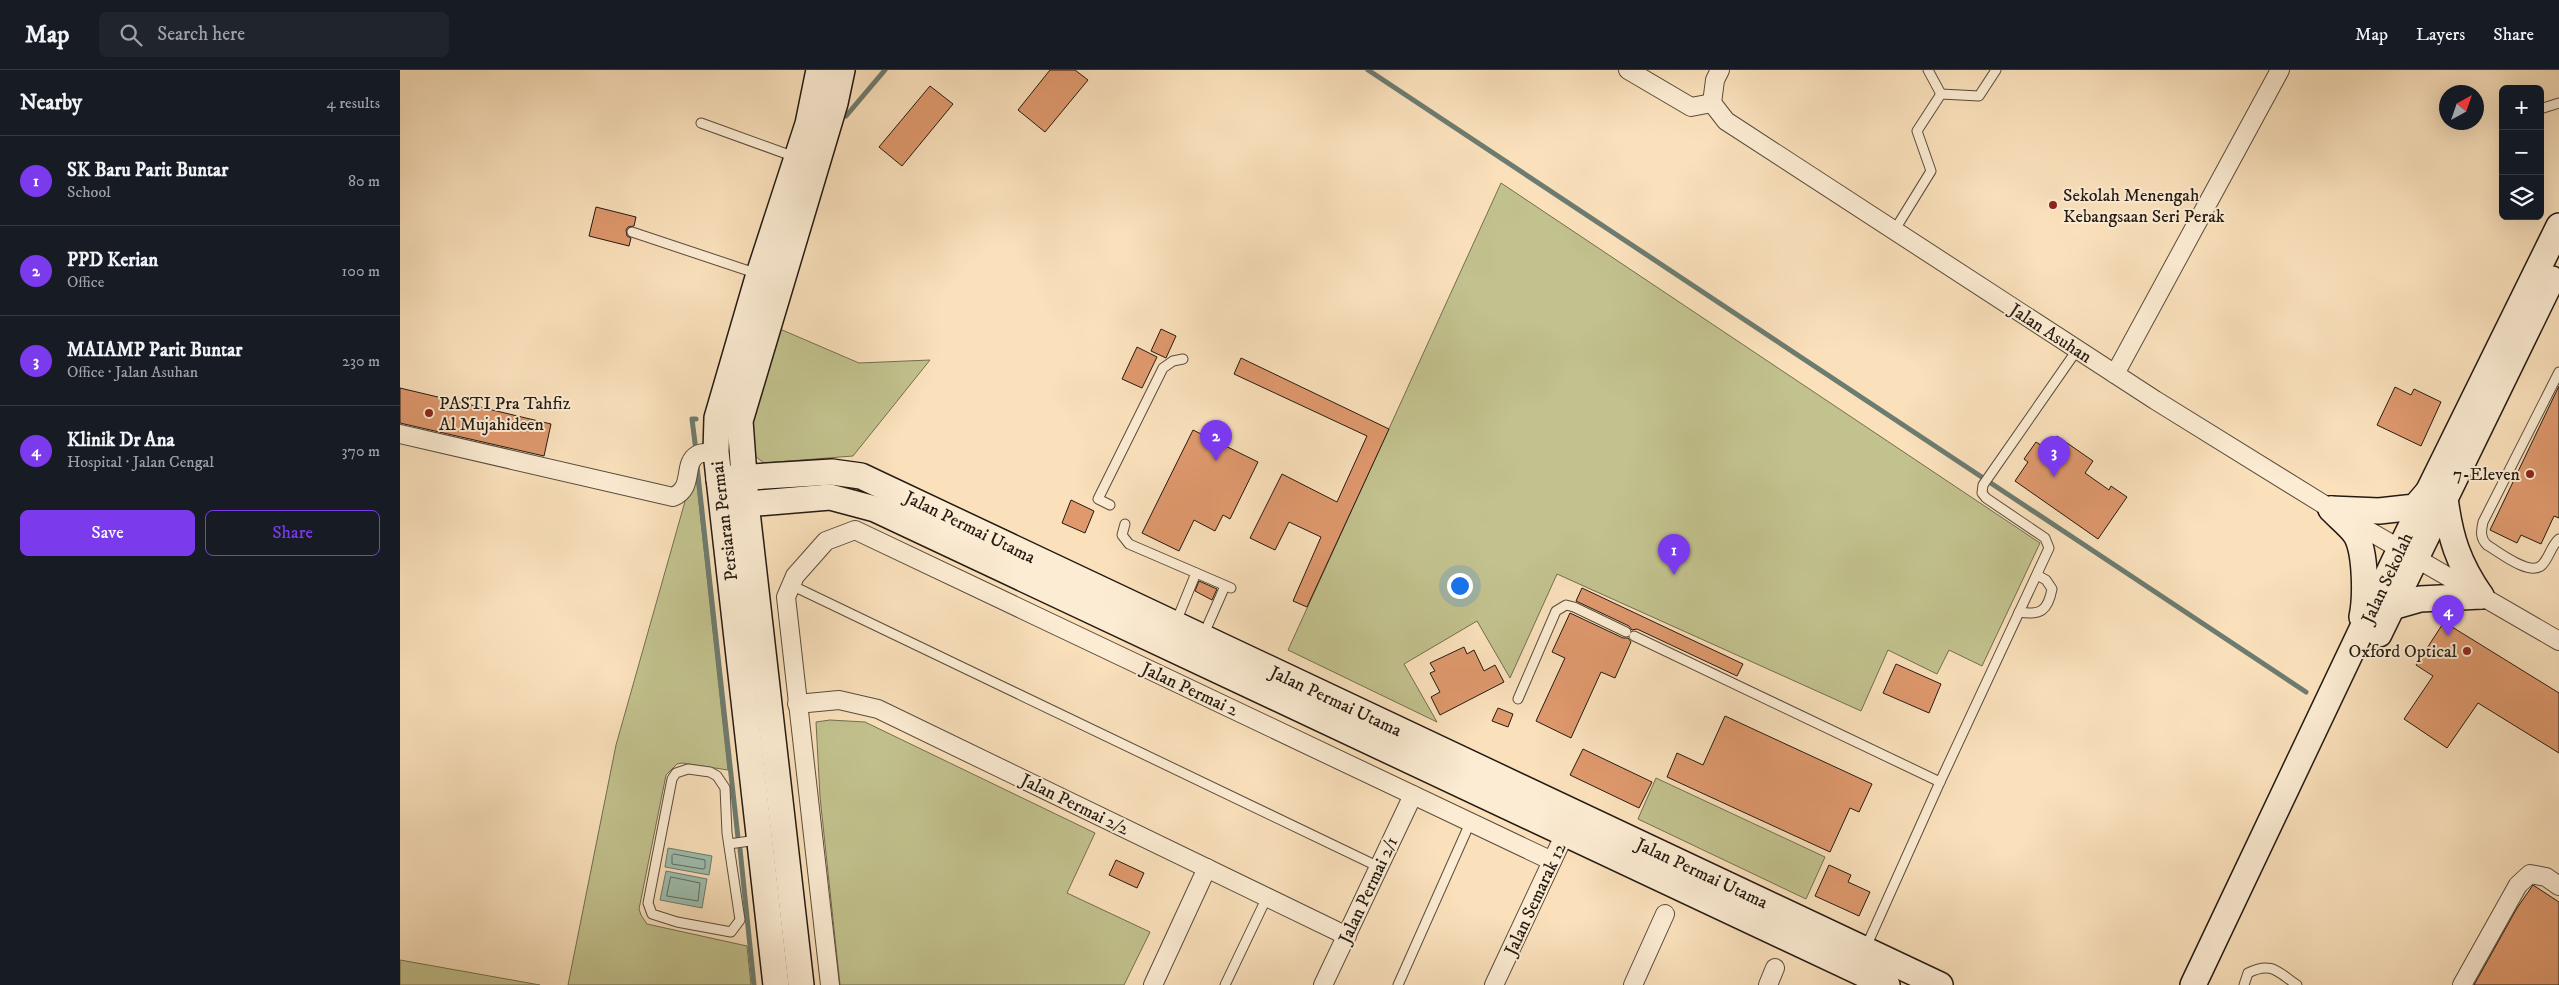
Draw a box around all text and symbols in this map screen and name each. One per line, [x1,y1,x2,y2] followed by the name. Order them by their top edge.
[99,12,449,57] search box
[25,20,69,50] text: Map
[117,21,145,49] icon: search
[157,23,245,46] text: Search here
[2355,24,2388,46] text: Map
[2416,24,2465,46] text: Layers
[2493,24,2534,46] text: Share
[2439,85,2484,130] north arrow
[2499,85,2544,220] map controls
[2499,85,2544,130] button: +
[20,90,82,116] text: Nearby
[327,93,380,113] text: 4 results
[2499,130,2544,175] button: −
[67,159,228,182] text: SK Baru Parit Buntar
[33,171,39,191] text: 1
[348,171,380,191] text: 80 m
[2499,175,2544,220] button: layers
[67,182,111,202] text: School
[2063,185,2225,228] place label: Sekolah Menengah Kebangsaan Seri Perak
[2047,199,2059,211] marker: Sekolah Menengah Kebangsaan Seri Perak
[67,249,158,272] text: PPD Kerian
[32,261,40,281] text: 2
[342,261,380,281] text: 100 m
[67,272,104,292] text: Office
[2004,298,2096,369] street label: Jalan Asuhan
[67,339,242,362] text: MAIAMP Parit Buntar
[33,351,39,371] text: 3
[342,351,380,371] text: 230 m
[67,362,198,382] text: Office · Jalan Asuhan
[439,393,571,436] place label: PASTI Pra Tahfiz Al Mujahideen
[423,407,435,419] marker: PASTI Pra Tahfiz Al Mujahideen
[1200,420,1232,461] pin: 2
[67,429,175,452] text: Klinik Dr Ana
[2038,436,2070,477] pin: 3
[31,441,41,461] text: 4
[342,441,380,461] text: 370 m
[67,452,214,472] text: Hospital · Jalan Cengal
[707,460,743,582] street label: Persiaran Permai
[2453,464,2521,486] place label: 7-Eleven
[2524,468,2536,480] marker: 7-Eleven
[899,486,1039,569] street label: Jalan Permai Utama
[20,510,195,556] button: Save
[205,510,380,556] button: Share
[2356,529,2419,629] street label: Jalan Sekolah
[1658,534,1690,575] pin: 1
[1447,573,1473,599] your location
[2432,595,2464,636] pin: 4
[2349,641,2458,663] place label: Oxford Optical
[2461,645,2473,657] marker: Oxford Optical
[1136,657,1241,722] street label: Jalan Permai 2
[1264,661,1405,742] street label: Jalan Permai Utama
[1015,768,1132,841] street label: Jalan Permai 2/2
[1630,833,1771,914] street label: Jalan Permai Utama
[1334,834,1403,949] street label: Jalan Permai 2/1
[1499,840,1572,961] street label: Jalan Semarak 12

